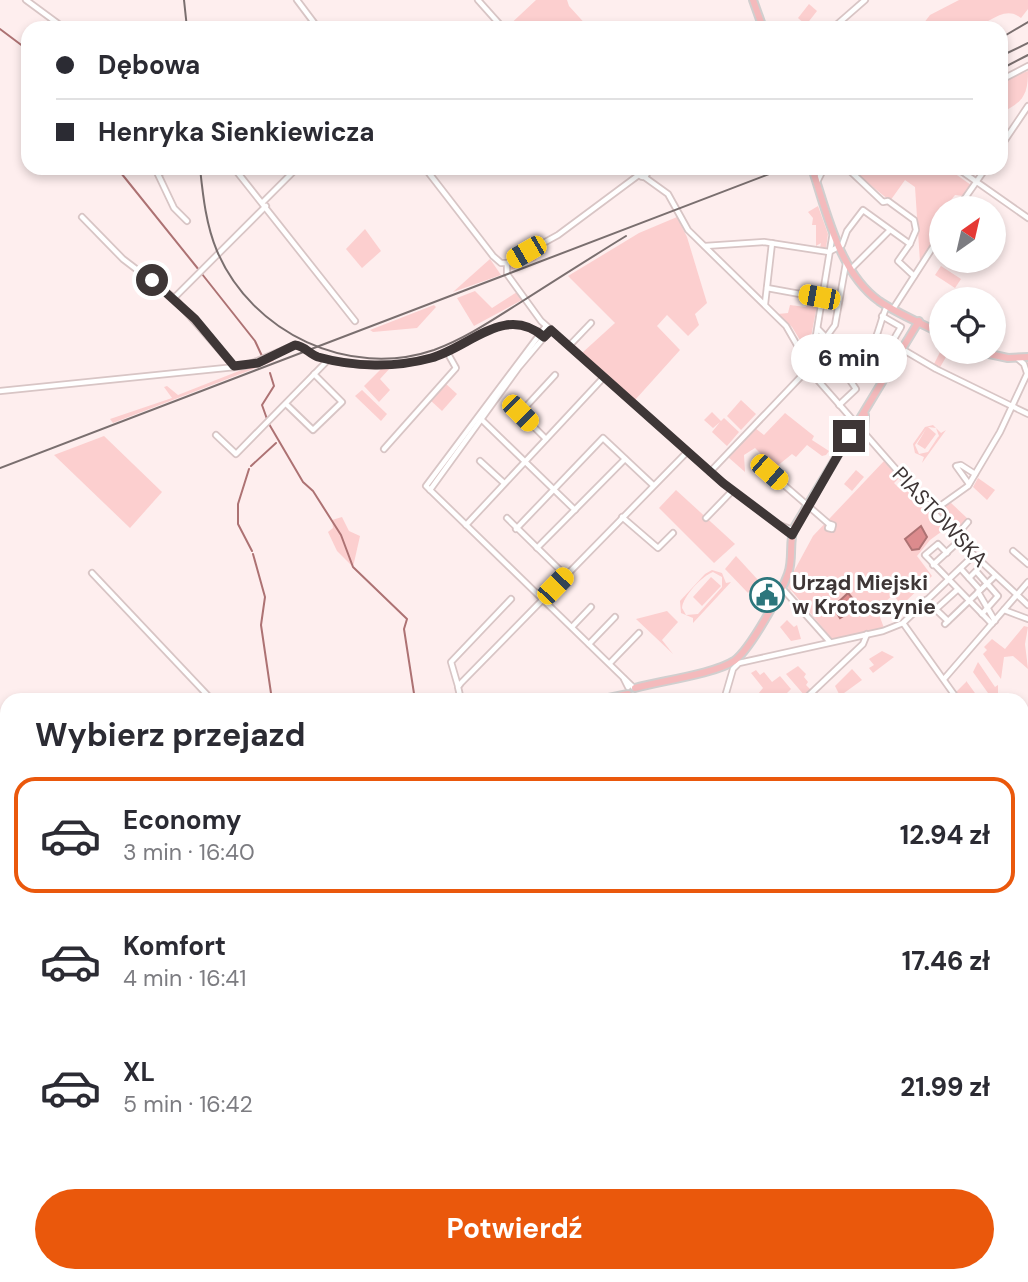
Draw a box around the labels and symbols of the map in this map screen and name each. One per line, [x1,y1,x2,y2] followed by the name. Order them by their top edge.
[929,196,1006,273] north arrow
[503,232,550,272] car
[136,264,168,296] route start
[797,283,842,311] car
[791,334,907,384] callout: 6 min
[498,391,543,435] car
[833,420,865,452] route end
[747,450,792,494] car
[886,461,994,573] street label: PIASTOWSKA
[533,564,578,608] car
[792,569,936,621] place label: Urząd Miejski w Krotoszynie
[748,576,786,614] public building icon: Urząd Miejski w Krotoszynie

